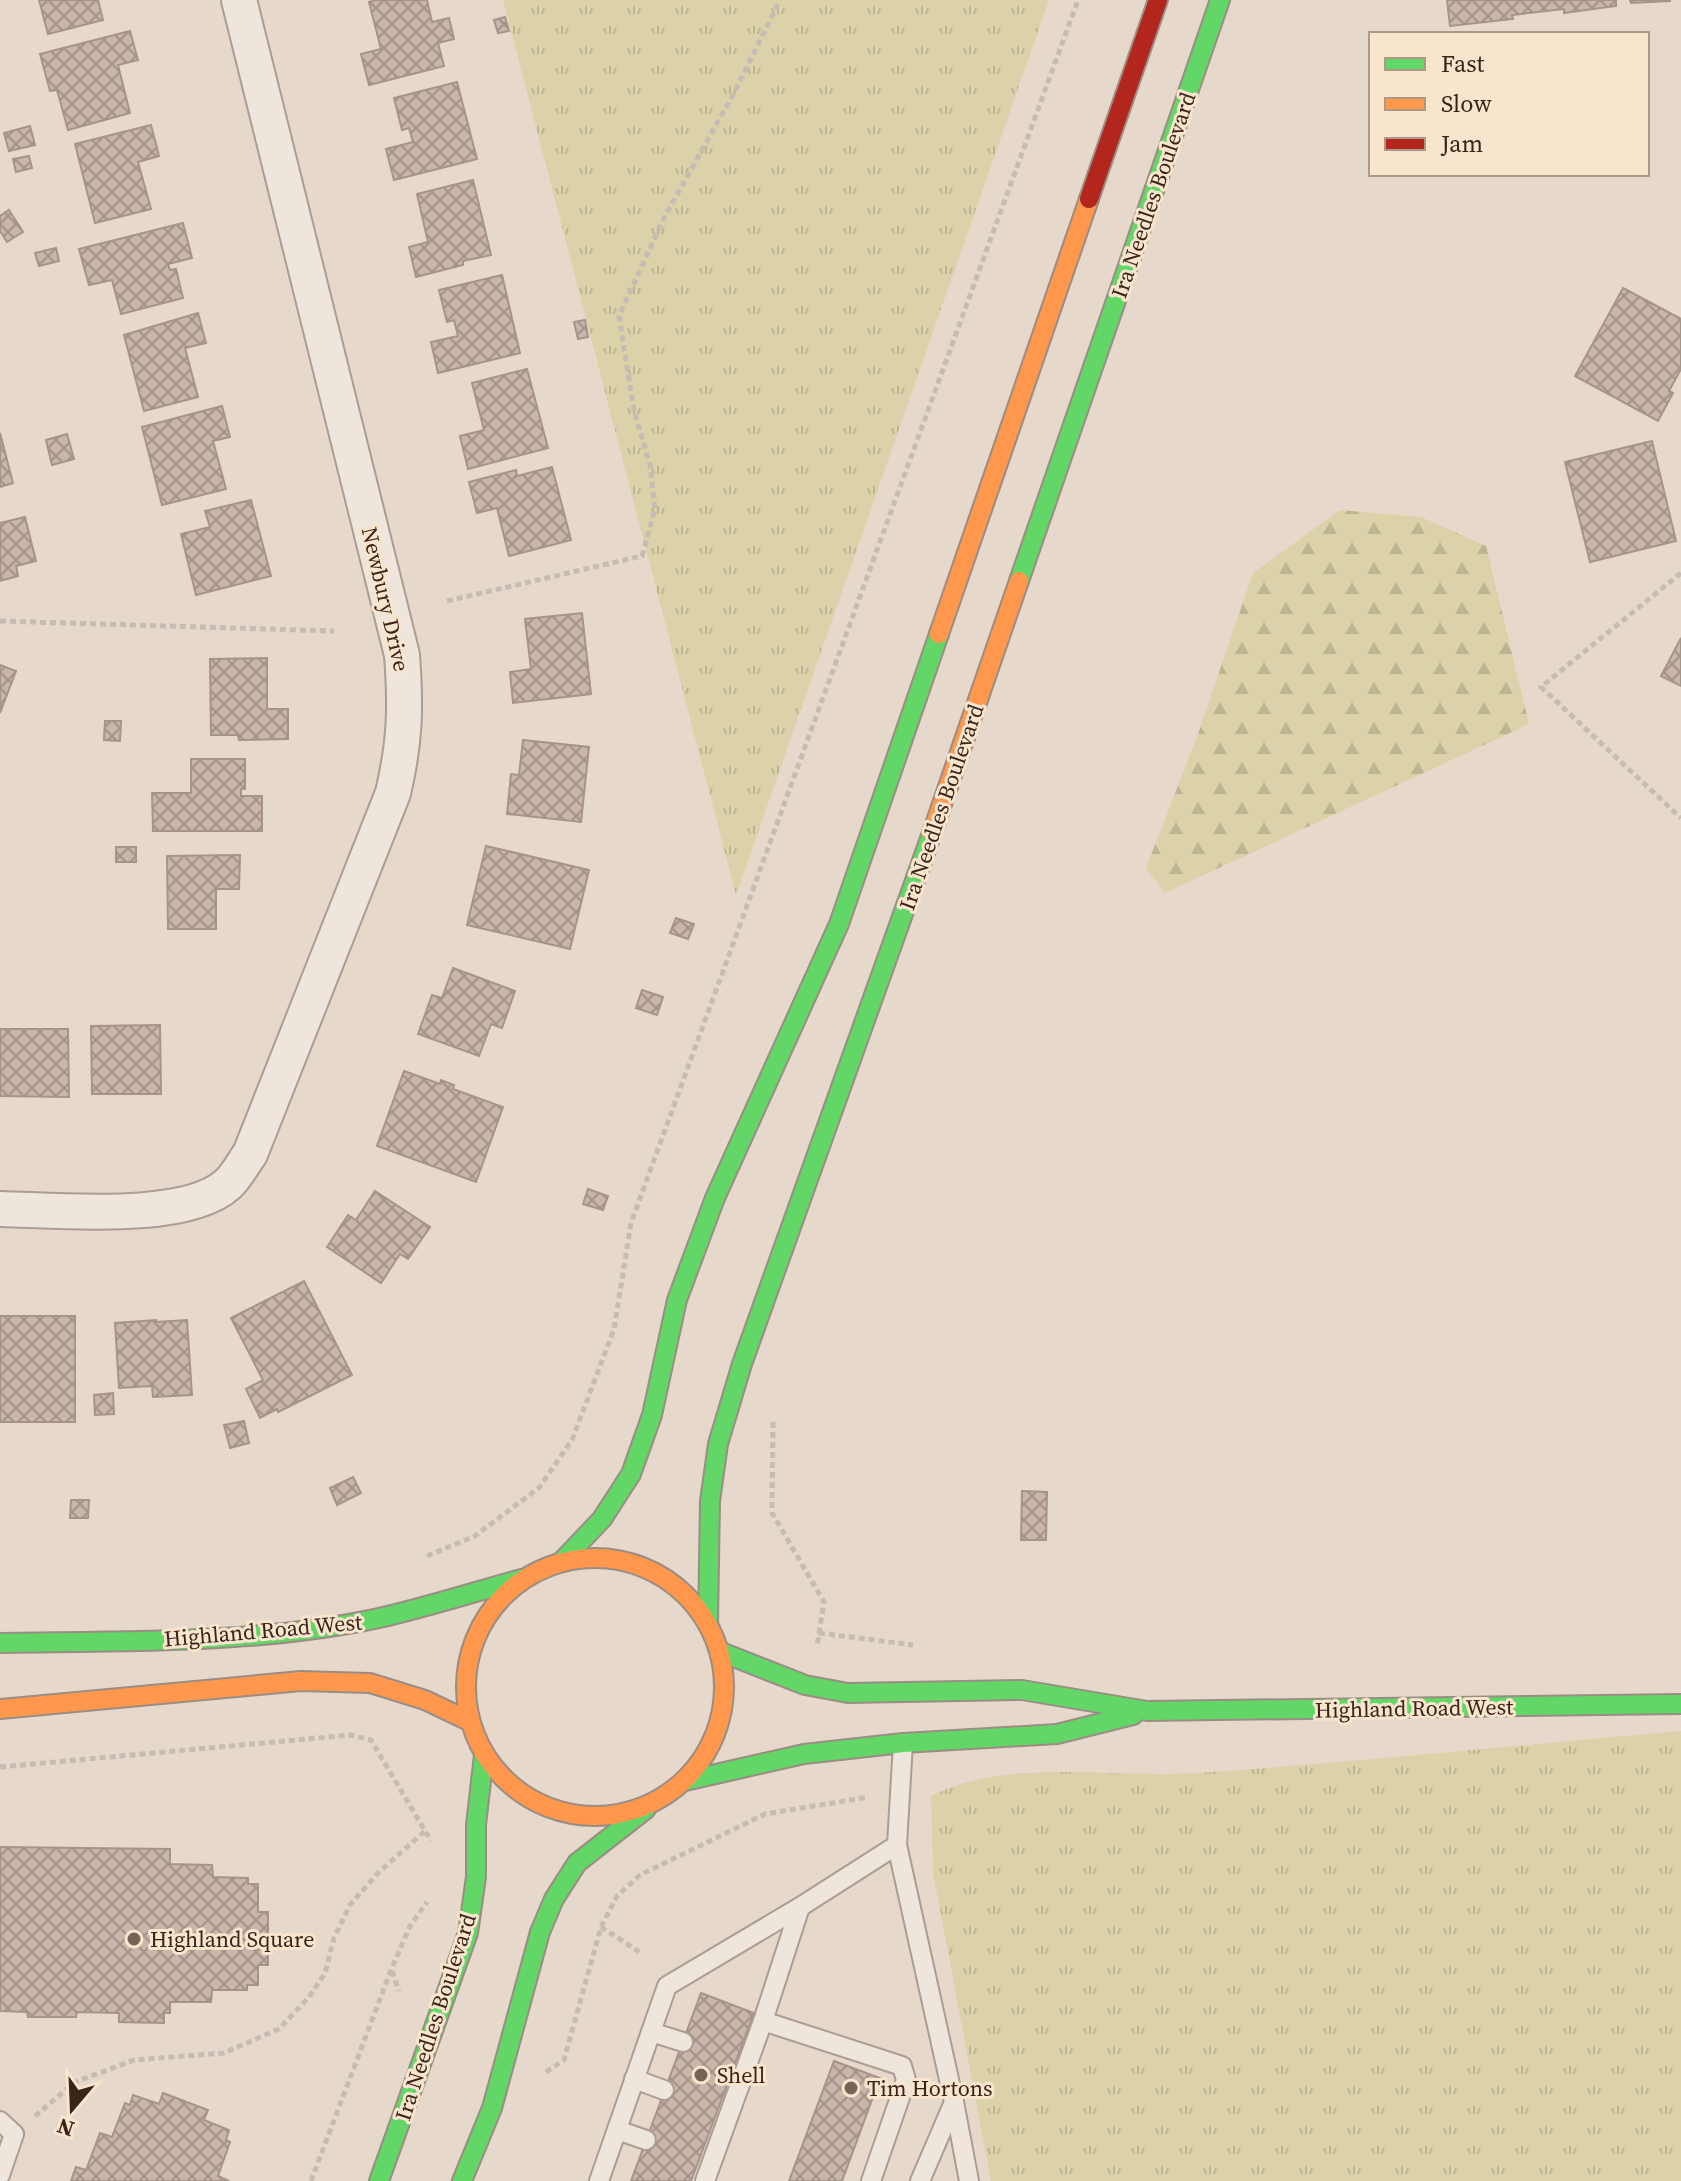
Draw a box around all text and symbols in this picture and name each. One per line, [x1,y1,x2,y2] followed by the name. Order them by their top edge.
[1369,32,1649,176] legend
[1441,47,1485,80] text: Fast
[1104,87,1203,302] street label: Ira Needles Boulevard
[1441,87,1492,120] text: Slow
[1440,127,1483,160] text: Jam
[355,524,417,674] street label: Newbury Drive
[892,699,991,914] street label: Ira Needles Boulevard
[163,1606,364,1654] street label: Highland Road West
[1315,1691,1514,1725] street label: Highland Road West
[387,1909,483,2124] street label: Ira Needles Boulevard
[150,1924,314,1954] place label: Highland Square
[125,1930,143,1948] marker: Highland Square
[717,2060,765,2090] place label: Shell
[692,2066,710,2084] marker: Shell
[32,2069,112,2149] north arrow
[867,2073,993,2103] place label: Tim Hortons
[842,2079,860,2097] marker: Tim Hortons
[53,2111,78,2145] text: N

